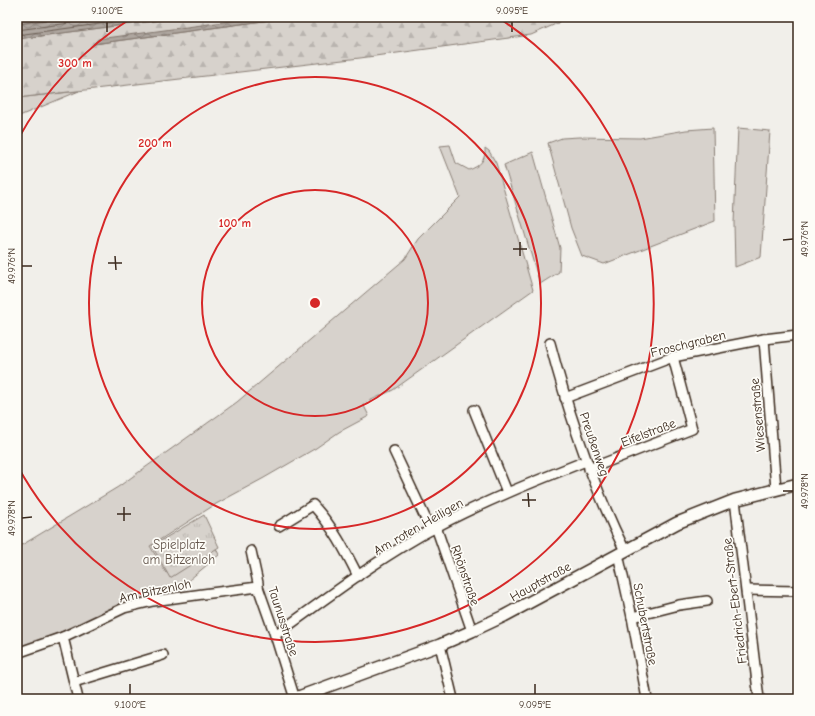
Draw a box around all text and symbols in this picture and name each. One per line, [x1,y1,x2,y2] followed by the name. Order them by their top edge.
[91,5,123,17] text: 9.100°E
[496,5,528,17] text: 9.095°E
[58,56,92,70] text: 300 m
[138,136,172,150] text: 200 m
[219,216,251,230] text: 100 m
[799,221,811,257] text: 49.976°N
[6,248,18,284] text: 49.976°N
[308,296,322,310] centre of rings
[649,327,727,360] street label: Froschgraben
[747,377,768,452] street label: Wiesenstraße
[577,410,612,478] street label: Preußenweg
[619,415,678,450] street label: Eifelstraße
[799,473,811,509] text: 49.978°N
[371,495,466,558] street label: Am roten Heiligen
[6,500,18,536] text: 49.978°N
[143,537,215,567] park label: Spielplatz am Bitzenloh
[719,537,750,665] street label: Friedrich-Ebert-Straße
[448,543,483,608] street label: Rhönstraße
[507,558,574,604] street label: Hauptstraße
[118,576,192,605] street label: Am Bitzenloh
[630,582,661,667] street label: Schubertstraße
[265,584,302,658] street label: Taunusstraße
[114,699,146,711] text: 9.100°E
[519,699,551,711] text: 9.095°E

